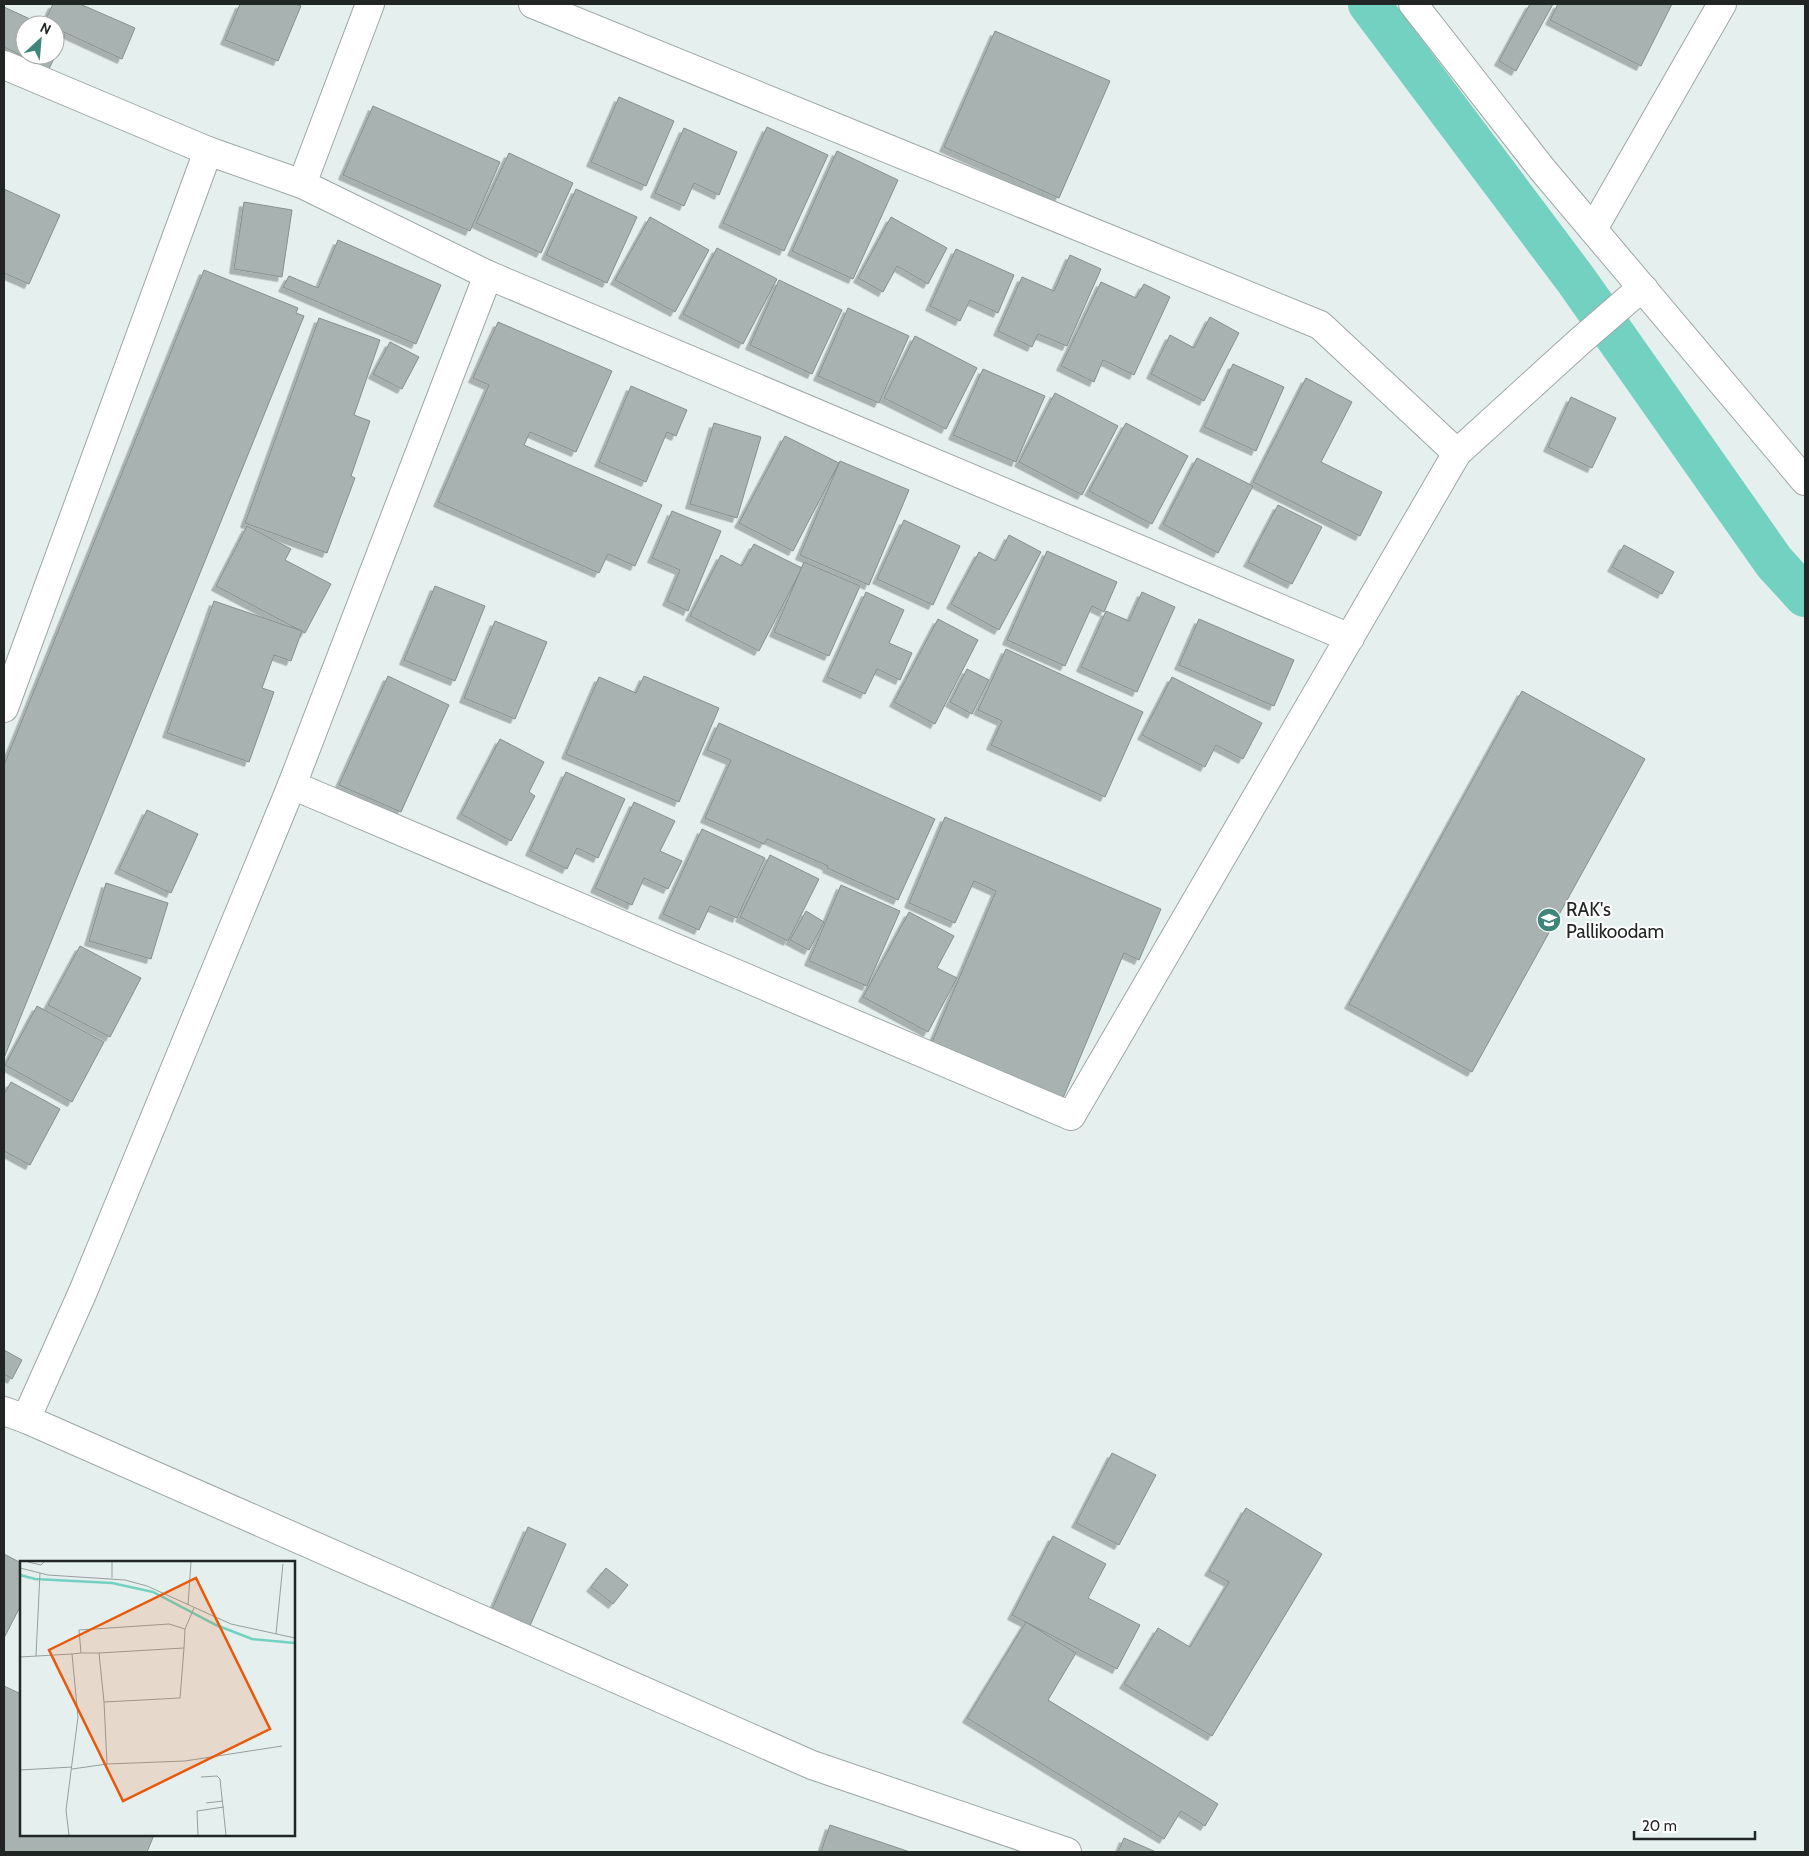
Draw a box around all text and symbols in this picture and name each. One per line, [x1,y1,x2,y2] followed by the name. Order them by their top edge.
[15,15,65,65] north arrow
[37,18,54,39] text: N
[1566,898,1664,943] place label: RAK's Pallikoodam
[1536,907,1562,933] school or university icon: RAK's Pallikoodam
[20,1561,295,1836] inset map
[1634,1808,1755,1840] scale bar
[1642,1817,1677,1835] text: 20 m

